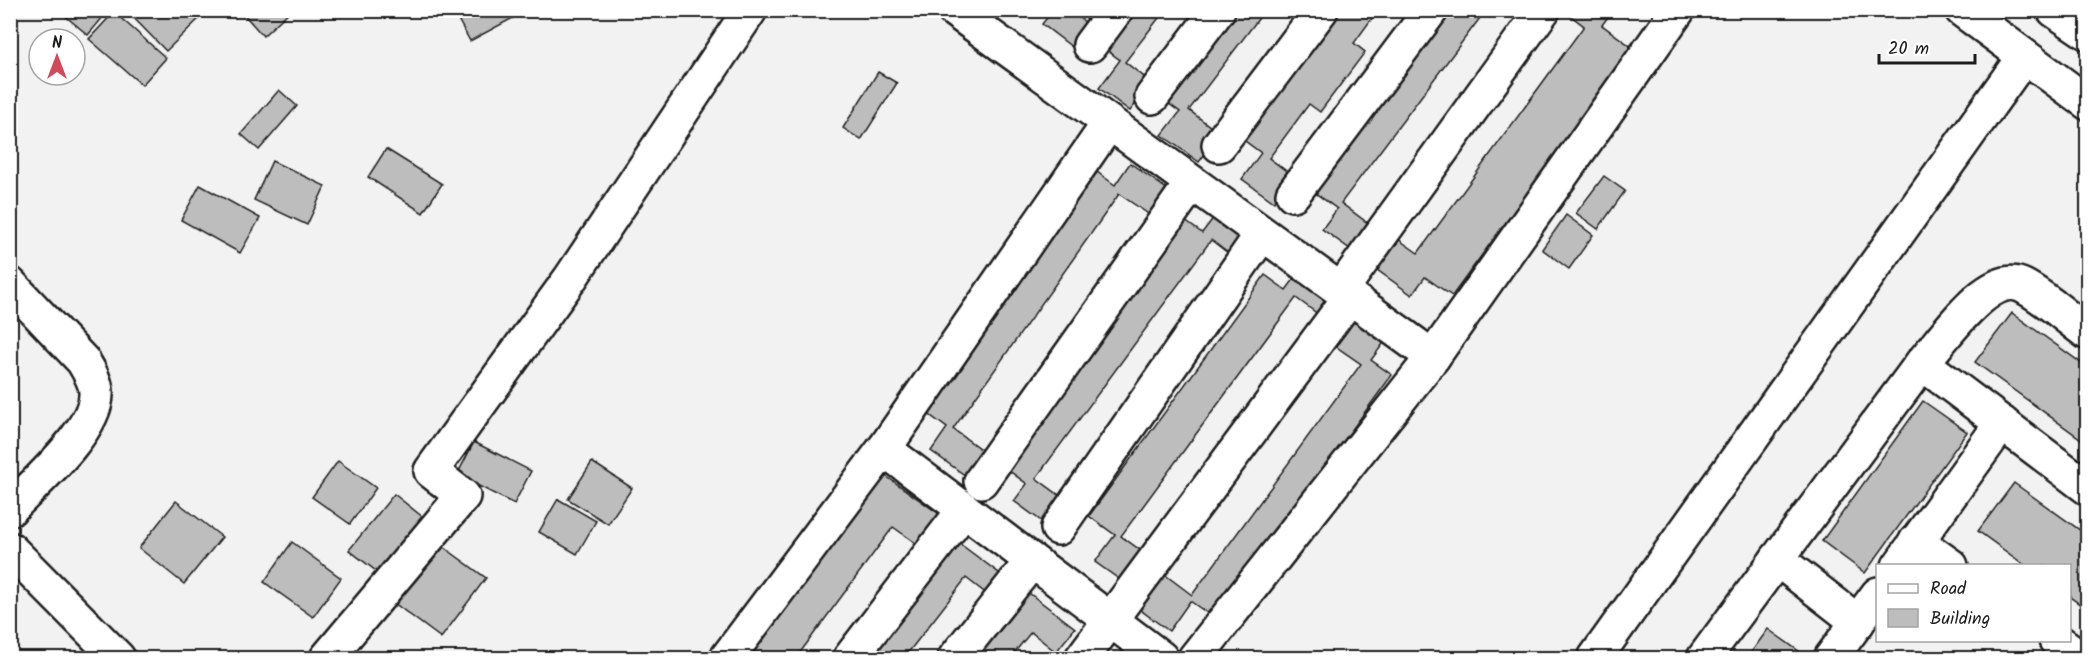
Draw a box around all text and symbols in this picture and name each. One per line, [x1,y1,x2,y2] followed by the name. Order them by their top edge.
[27,27,87,87] north arrow
[1879,27,1975,65] scale bar
[52,31,62,56] text: N
[1888,35,1929,64] text: 20 m
[1876,564,2071,642] legend
[1930,575,1967,604] text: Road
[1930,605,1990,634] text: Building

